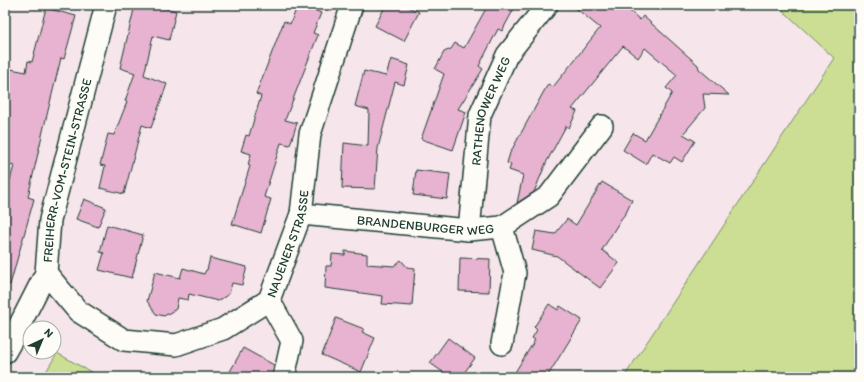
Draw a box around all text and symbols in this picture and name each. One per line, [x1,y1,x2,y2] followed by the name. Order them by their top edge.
[468,54,513,166] street label: RATHENOWER WEG
[40,77,95,263] street label: FREIHERR-VOM-STEIN-STRASSE
[264,189,312,300] street label: NAUENER STRASSE
[356,212,495,238] street label: BRANDENBURGER WEG
[22,320,62,360] north arrow
[41,326,56,340] text: N

